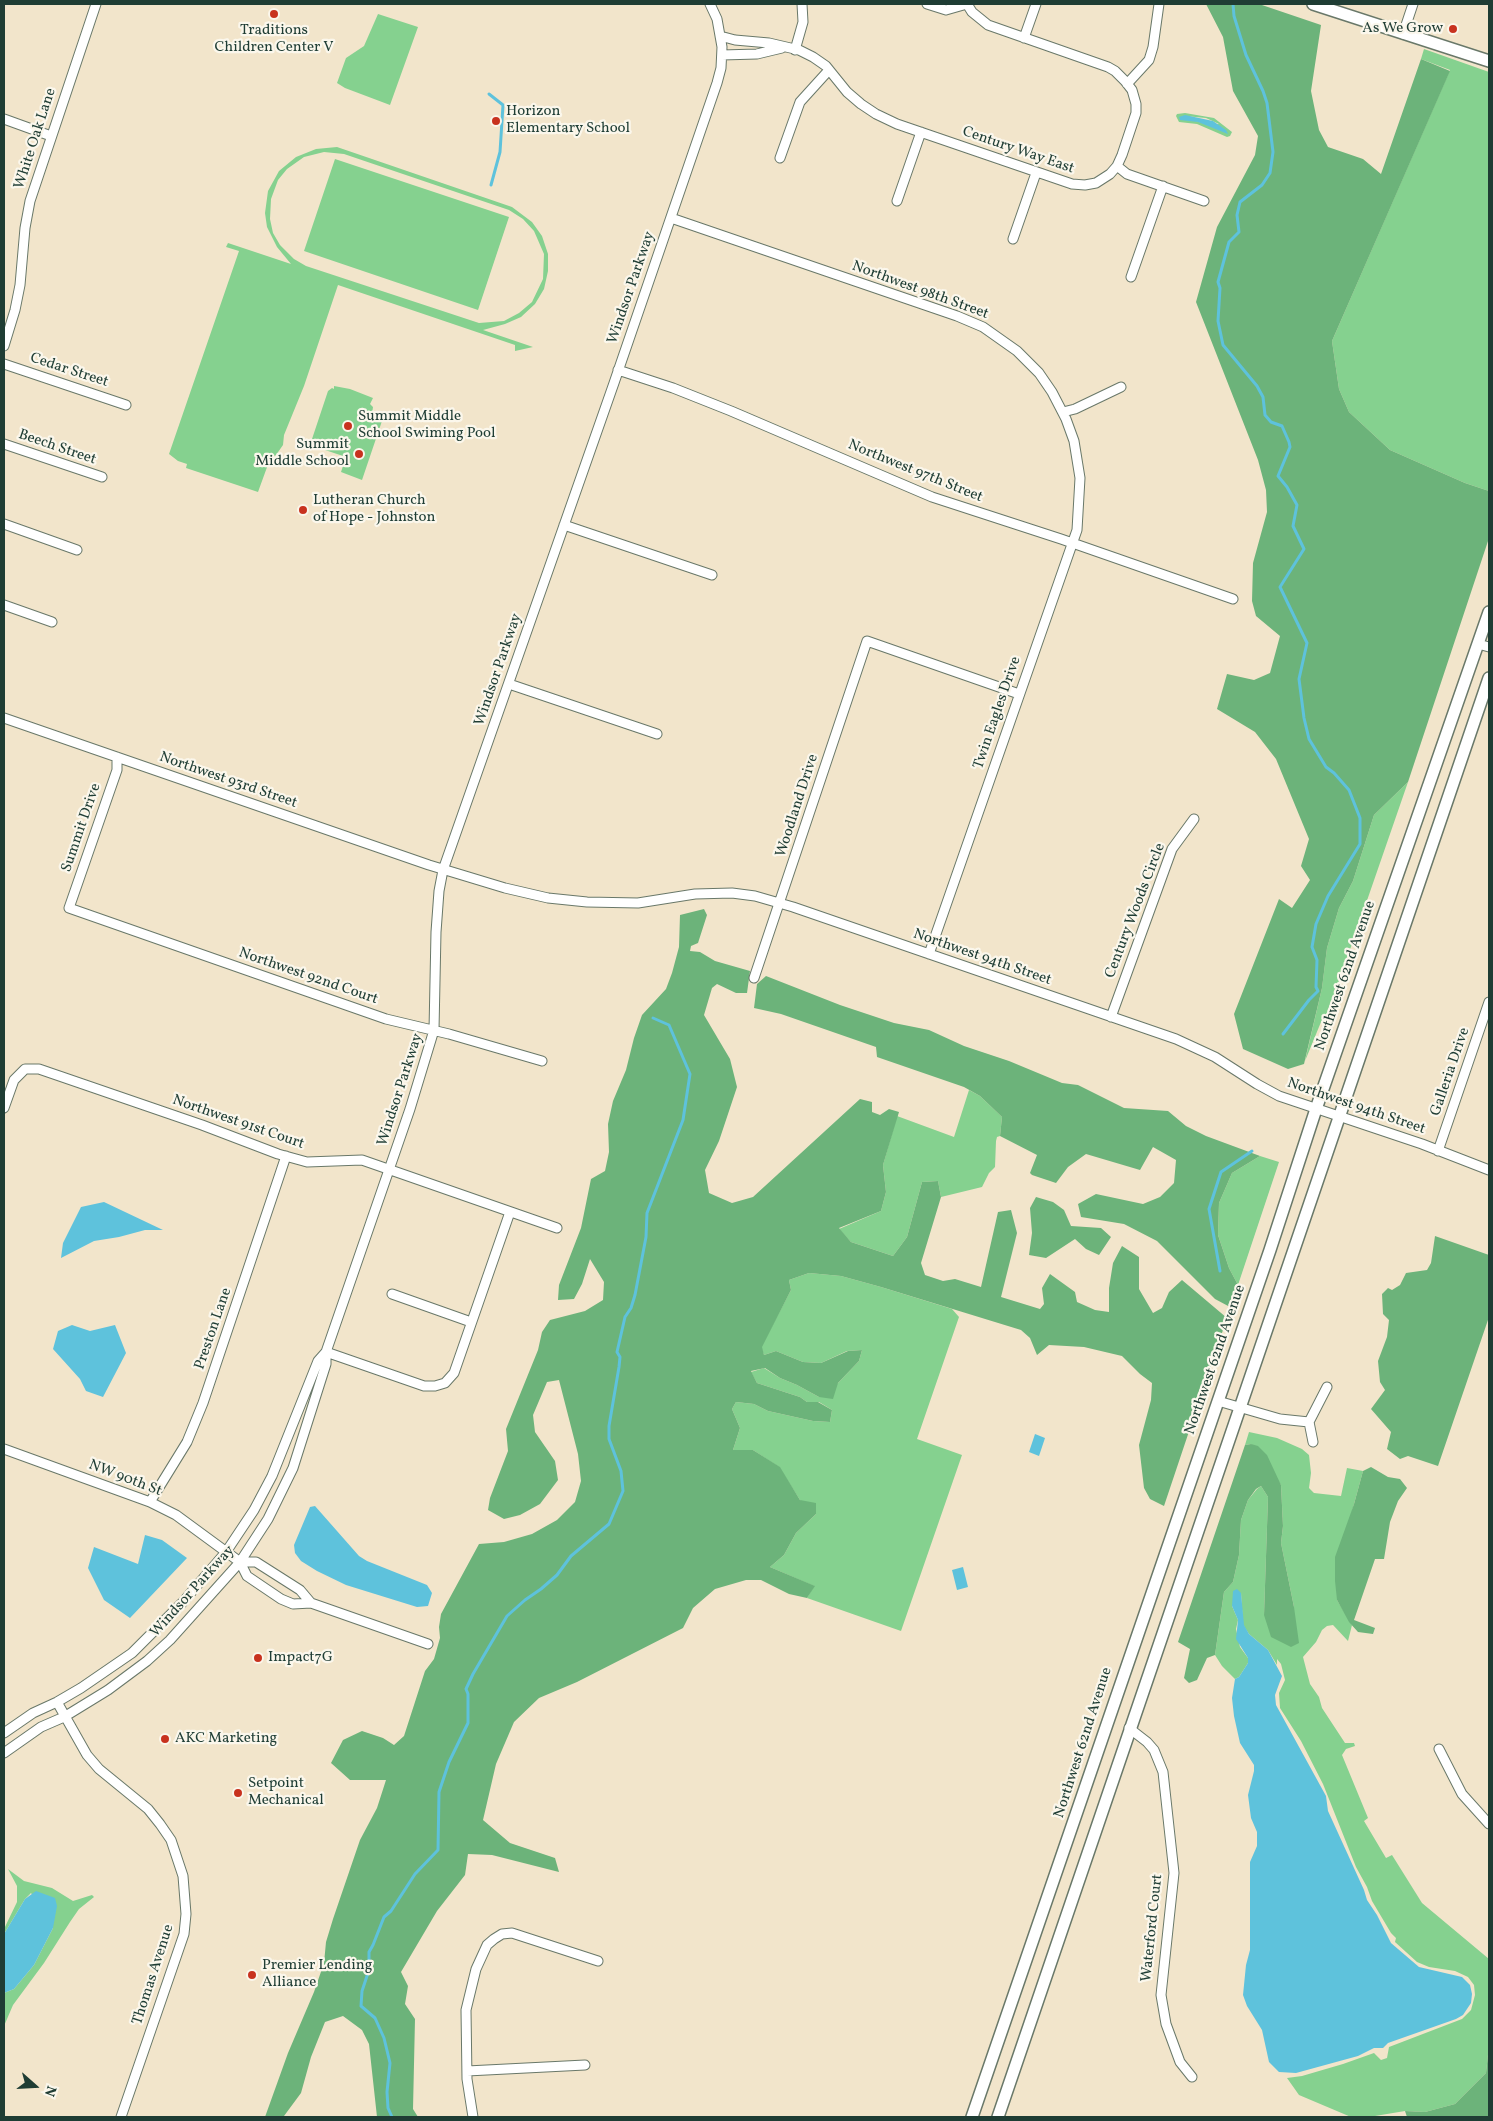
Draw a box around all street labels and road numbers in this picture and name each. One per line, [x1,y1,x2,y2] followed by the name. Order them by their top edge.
[11,86,61,192] street label: White Oak Lane
[960,123,1076,179] street label: Century Way East
[604,229,660,347] street label: Windsor Parkway
[849,258,991,324] street label: Northwest 98th Street
[27,350,111,392] street label: Cedar Street
[16,426,98,470] street label: Beech Street
[845,437,985,507] street label: Northwest 97th Street
[471,611,527,729] street label: Windsor Parkway
[970,654,1026,772] street label: Twin Eagles Drive
[157,749,299,813] street label: Northwest 93rd Street
[773,752,823,860] street label: Woodland Drive
[58,781,106,875] street label: Summit Drive
[1102,841,1170,981] street label: Century Woods Circle
[1312,899,1380,1053] street label: Northwest 62nd Avenue
[910,926,1054,990] street label: Northwest 94th Street
[236,945,380,1009] street label: Northwest 92nd Court
[1427,1025,1475,1119] street label: Galleria Drive
[374,1031,428,1149] street label: Windsor Parkway
[1284,1075,1428,1139] street label: Northwest 94th Street
[170,1092,306,1154] street label: Northwest 91st Court
[1182,1283,1250,1437] street label: Northwest 62nd Avenue
[192,1286,236,1372] street label: Preston Lane
[86,1457,164,1501] street label: NW 90th St
[147,1542,239,1642] street label: Windsor Parkway
[1051,1665,1117,1821] street label: Northwest 62nd Avenue
[1138,1873,1168,1983] street label: Waterford Court
[129,1922,179,2028] street label: Thomas Avenue

